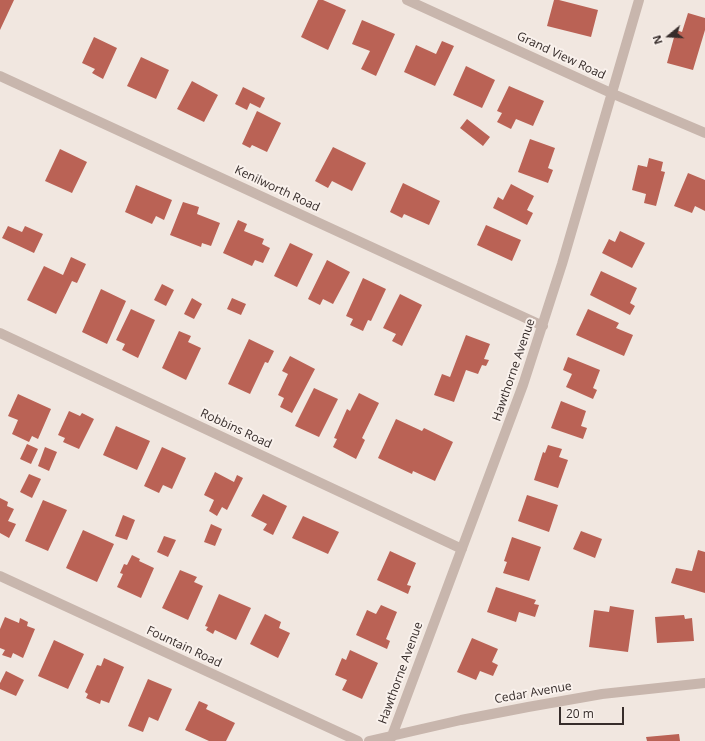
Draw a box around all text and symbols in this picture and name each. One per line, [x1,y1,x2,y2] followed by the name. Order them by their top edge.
[649,16,689,56] north arrow
[514,29,608,83] street label: Grand View Road
[649,33,666,46] text: N
[232,163,322,215] street label: Kenilworth Road
[490,317,538,423] street label: Hawthorne Avenue
[198,406,274,452] street label: Robbins Road
[376,620,426,726] street label: Hawthorne Avenue
[144,623,224,671] street label: Fountain Road
[493,679,573,707] street label: Cedar Avenue
[561,699,626,725] scale bar
[566,705,594,722] text: 20 m

